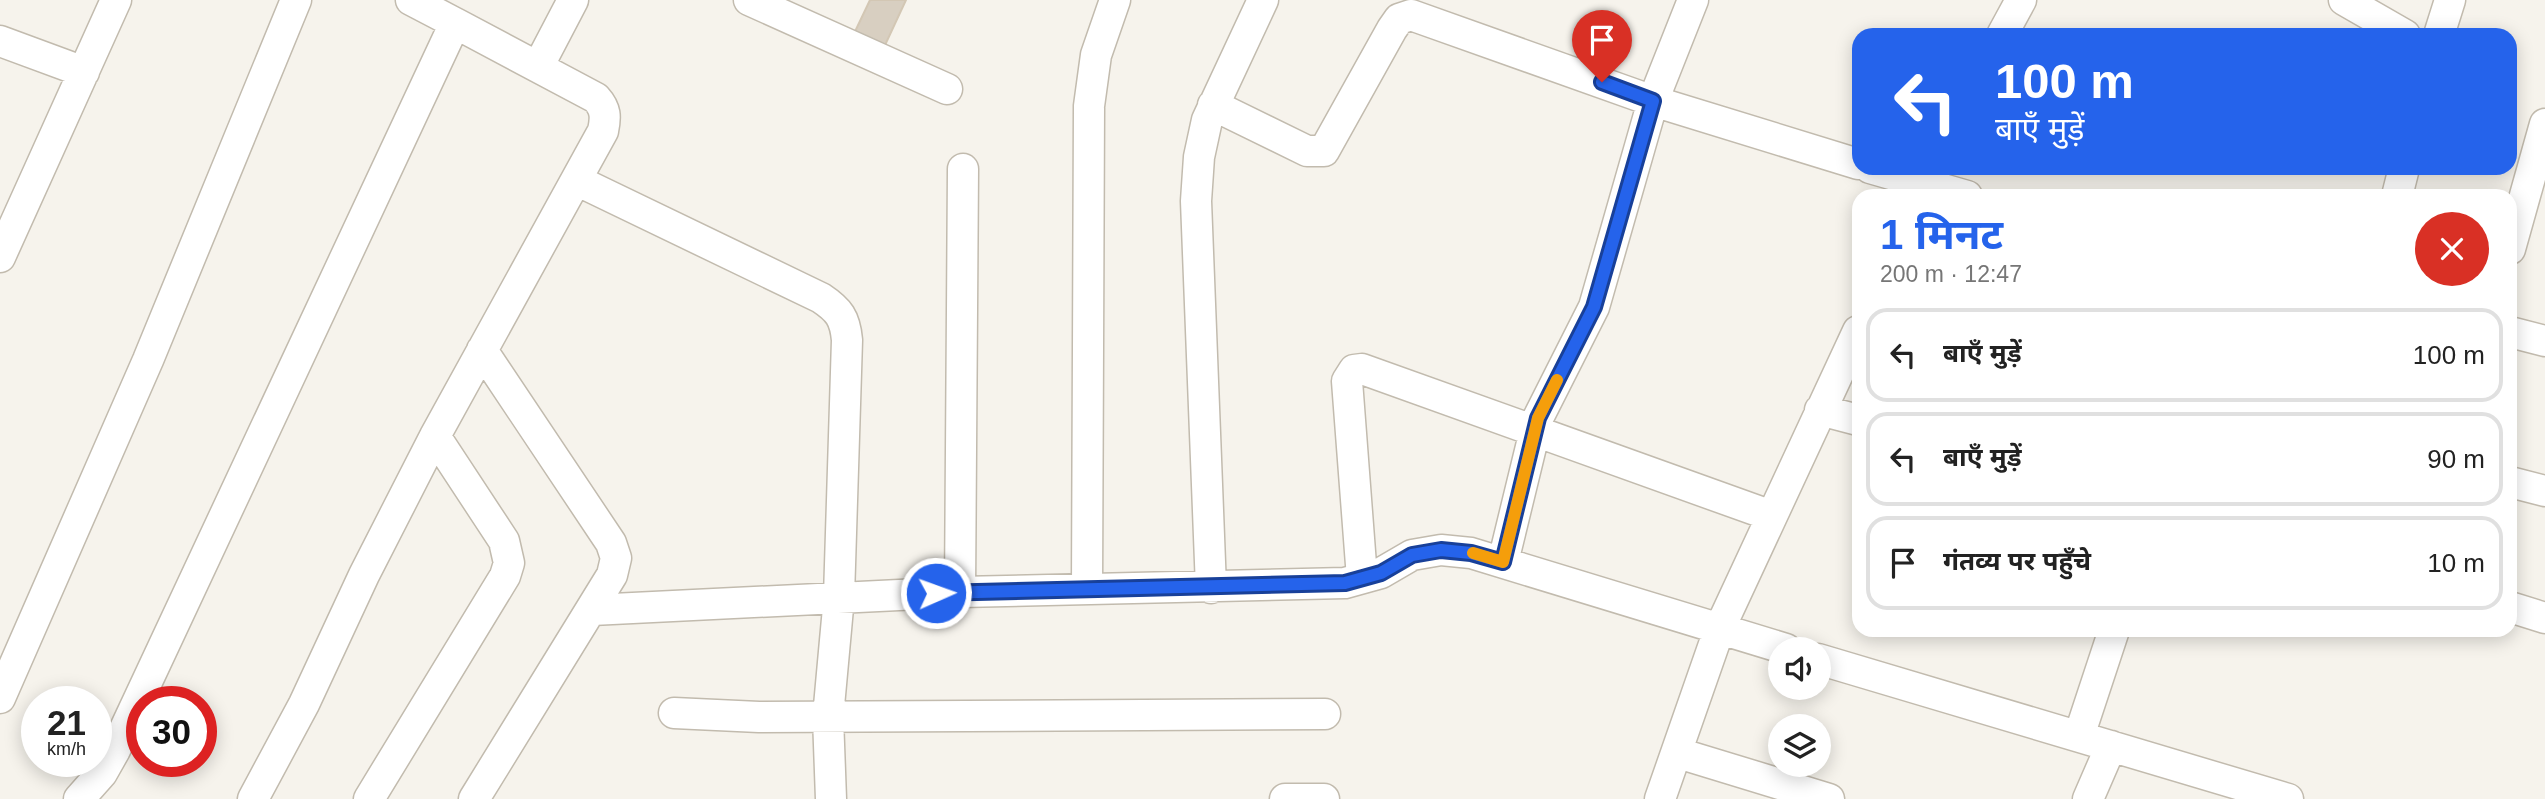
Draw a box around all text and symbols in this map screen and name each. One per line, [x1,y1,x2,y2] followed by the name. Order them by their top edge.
[1572,10,1632,82] pin
[1583,21,1621,59] icon: arrive
[1995,54,2134,108] text: 100 m
[1880,56,1971,147] icon: left
[1995,111,2084,147] text: बाएँ मुड़ें
[1880,211,2003,258] text: 1 मिनट
[2415,212,2489,286] button: close
[1880,261,2022,287] text: 200 m · 12:47
[1884,336,1922,374] icon: left
[1943,338,2022,368] text: बाएँ मुड़ें
[2413,340,2485,370] text: 100 m
[1884,440,1922,478] icon: left
[1943,442,2022,472] text: बाएँ मुड़ें
[2427,444,2485,474] text: 90 m
[1884,544,1922,582] icon: arrive
[1943,546,2091,576] text: गंतव्य पर पहुँचे
[2427,548,2485,578] text: 10 m
[899,556,973,630] position arrow
[1768,637,1831,777] map controls
[1768,637,1831,700] button: sound
[126,686,217,777] speed limit sign: 30
[47,703,86,742] text: 21
[1768,714,1831,777] button: layers
[47,739,86,759] text: km/h

